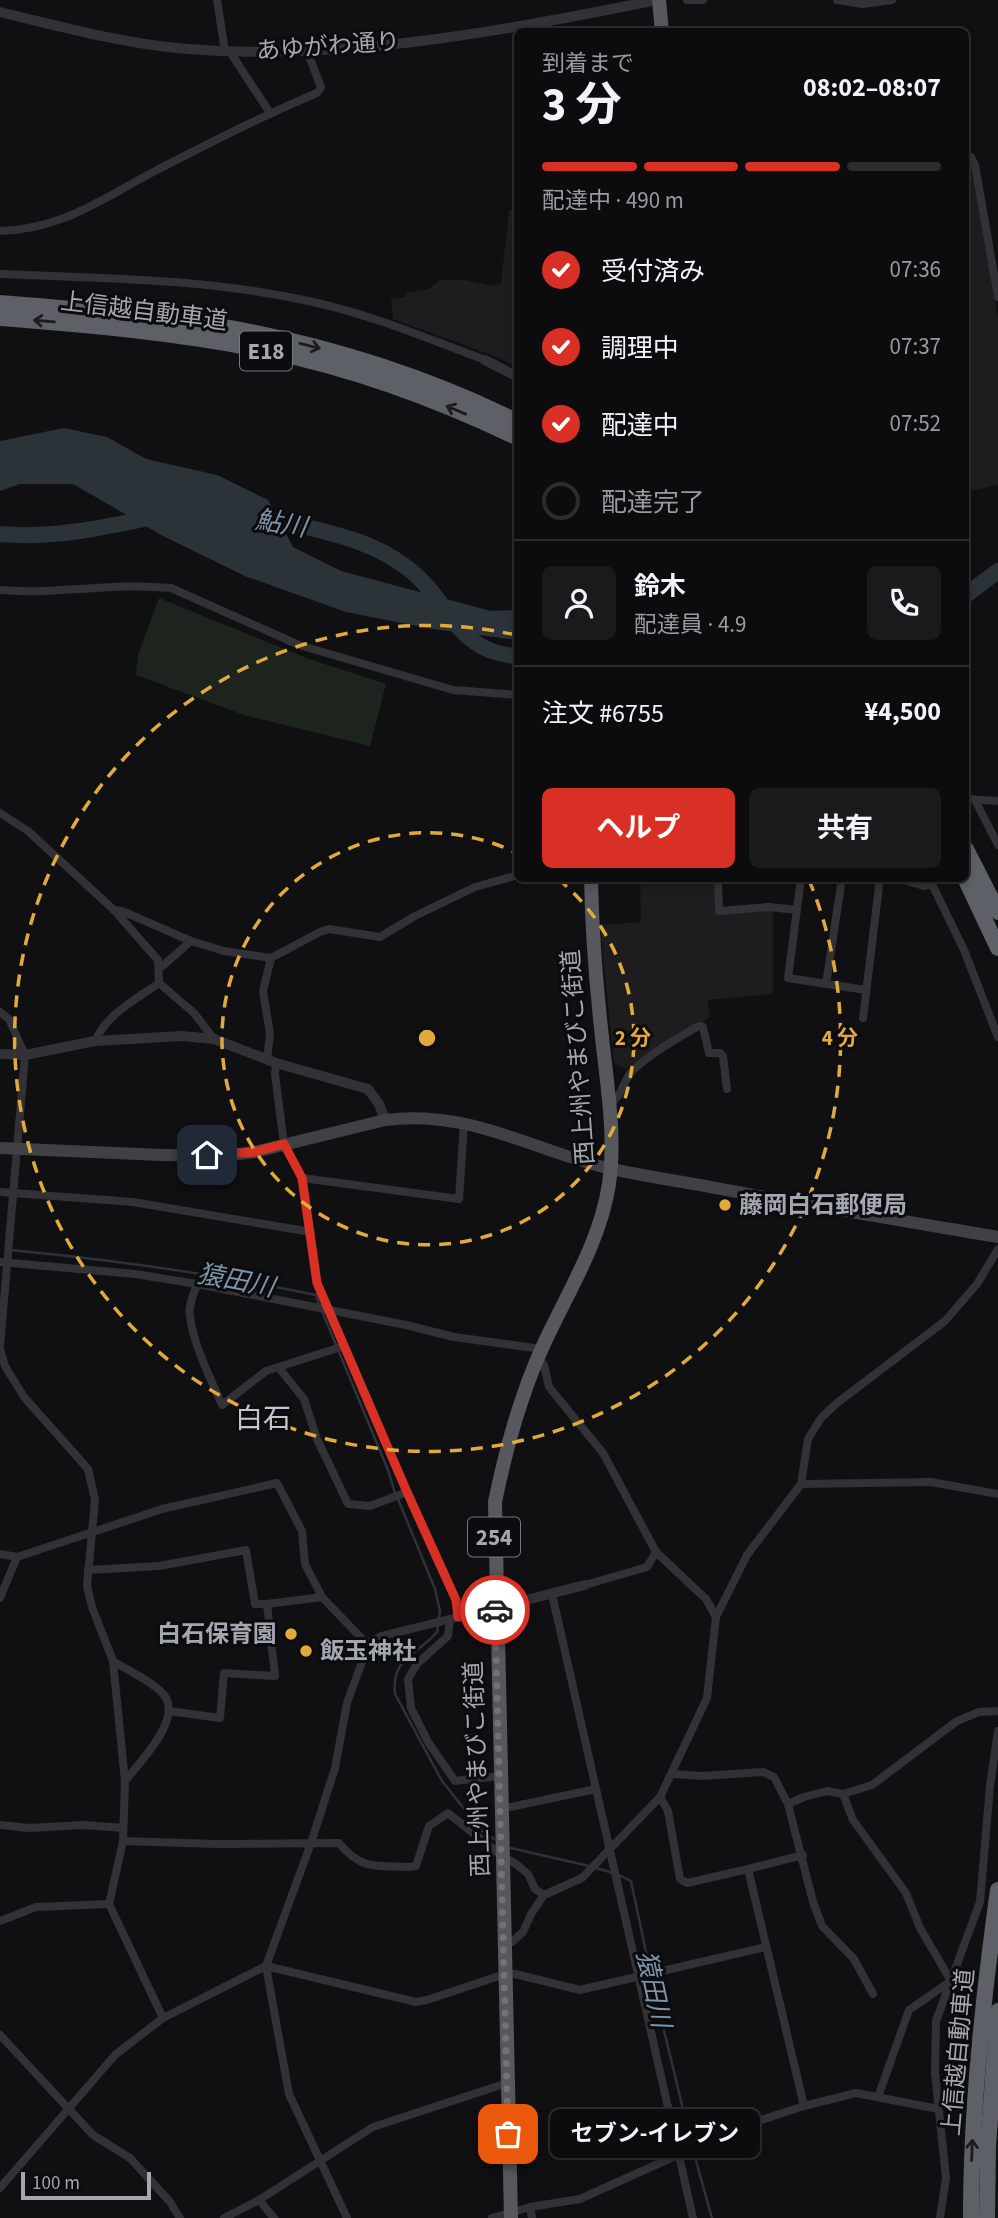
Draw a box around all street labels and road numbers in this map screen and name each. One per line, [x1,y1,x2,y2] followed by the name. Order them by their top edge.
[255,24,401,69] street label: あゆがわ通り
[58,284,229,339] street label: 上信越自動車道
[240,332,292,370] road number: E18
[554,948,603,1166] street label: 西上州やまびこ街道
[468,1518,520,1556] road number: 254
[456,1660,499,1878] street label: 西上州やまびこ街道
[934,1967,983,2137] street label: 上信越自動車道

